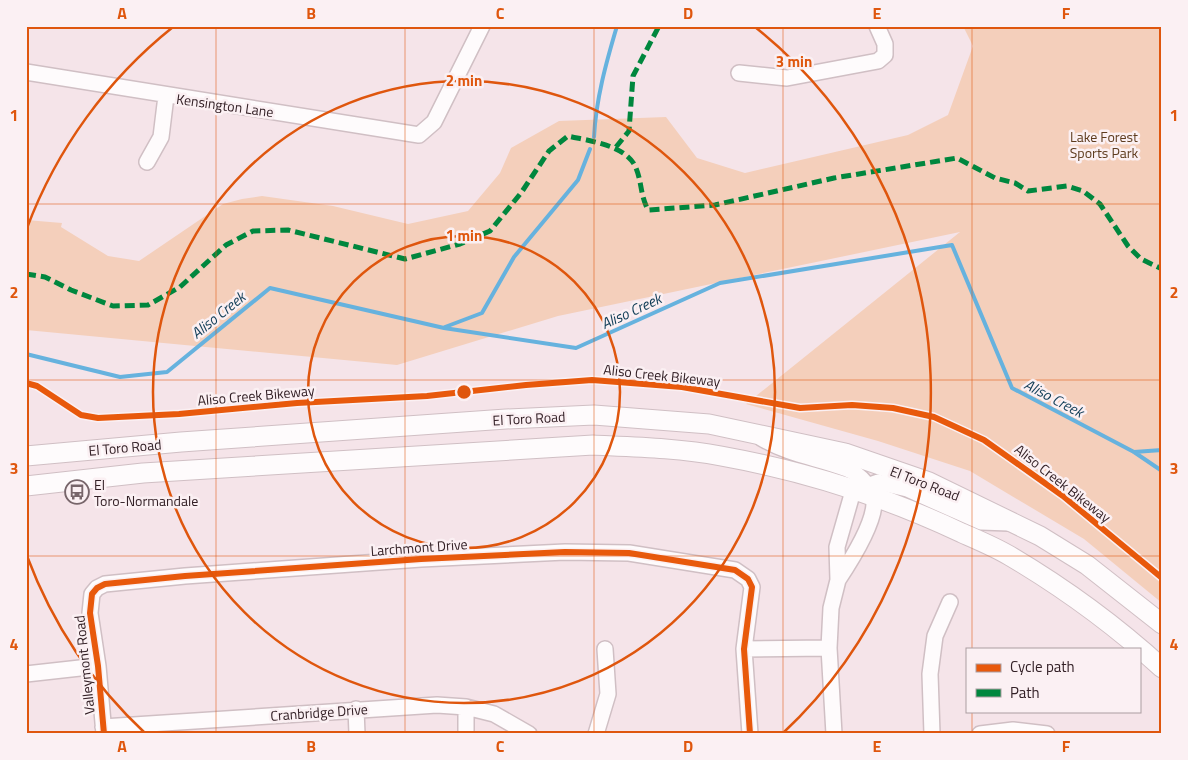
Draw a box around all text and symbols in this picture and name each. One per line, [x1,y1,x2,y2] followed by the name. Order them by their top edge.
[117,1,127,25] text: A
[306,1,316,25] text: B
[496,1,505,25] text: C
[683,1,693,25] text: D
[873,1,882,25] text: E
[1062,1,1071,25] text: F
[776,50,812,73] text: 3 min
[446,69,482,92] text: 2 min
[175,88,275,122] street label: Kensington Lane
[10,103,18,127] text: 1
[1170,103,1178,127] text: 1
[1070,126,1139,163] park label: Lake Forest Sports Park
[446,224,482,247] text: 1 min
[10,280,18,304] text: 2
[1170,280,1178,304] text: 2
[186,284,252,344] water label: Aliso Creek
[597,286,667,335] water label: Aliso Creek
[603,358,722,392] street label: Aliso Creek Bikeway
[1020,373,1090,424] water label: Aliso Creek
[197,379,316,411] street label: Aliso Creek Bikeway
[455,383,473,401] centre of rings
[492,406,566,430] street label: El Toro Road
[88,433,162,461] street label: El Toro Road
[1010,439,1116,528] street label: Aliso Creek Bikeway
[10,456,18,480] text: 3
[1170,456,1178,480] text: 3
[887,460,963,506] street label: El Toro Road
[94,474,198,511] place label: El Toro-Normandale
[64,479,90,505] bus stop icon: El Toro-Normandale
[370,533,468,561] street label: Larchmont Drive
[68,614,100,716] street label: Valleymont Road
[10,632,19,656] text: 4
[1170,632,1179,656] text: 4
[966,648,1140,712] legend
[1010,655,1075,678] text: Cycle path
[1010,681,1040,704] text: Path
[270,698,368,726] street label: Cranbridge Drive
[117,734,127,758] text: A
[306,734,316,758] text: B
[496,734,505,758] text: C
[683,734,693,758] text: D
[873,734,882,758] text: E
[1062,734,1071,758] text: F

